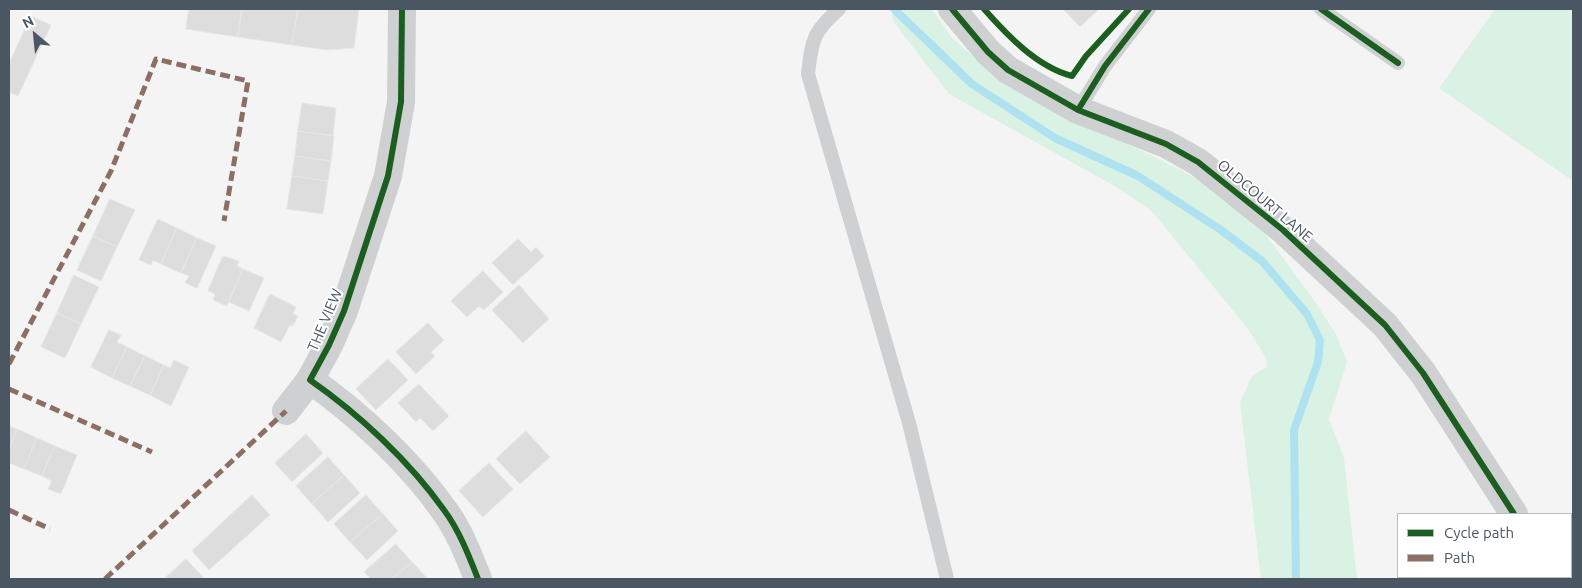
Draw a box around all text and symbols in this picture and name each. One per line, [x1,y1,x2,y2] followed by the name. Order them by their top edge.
[10,10,60,60] north arrow
[20,12,36,31] text: N
[1214,156,1316,246] street label: OLDCOURT LANE
[304,286,346,354] street label: THE VIEW
[1397,513,1572,578] legend
[1444,524,1514,541] text: Cycle path
[1444,549,1475,566] text: Path

